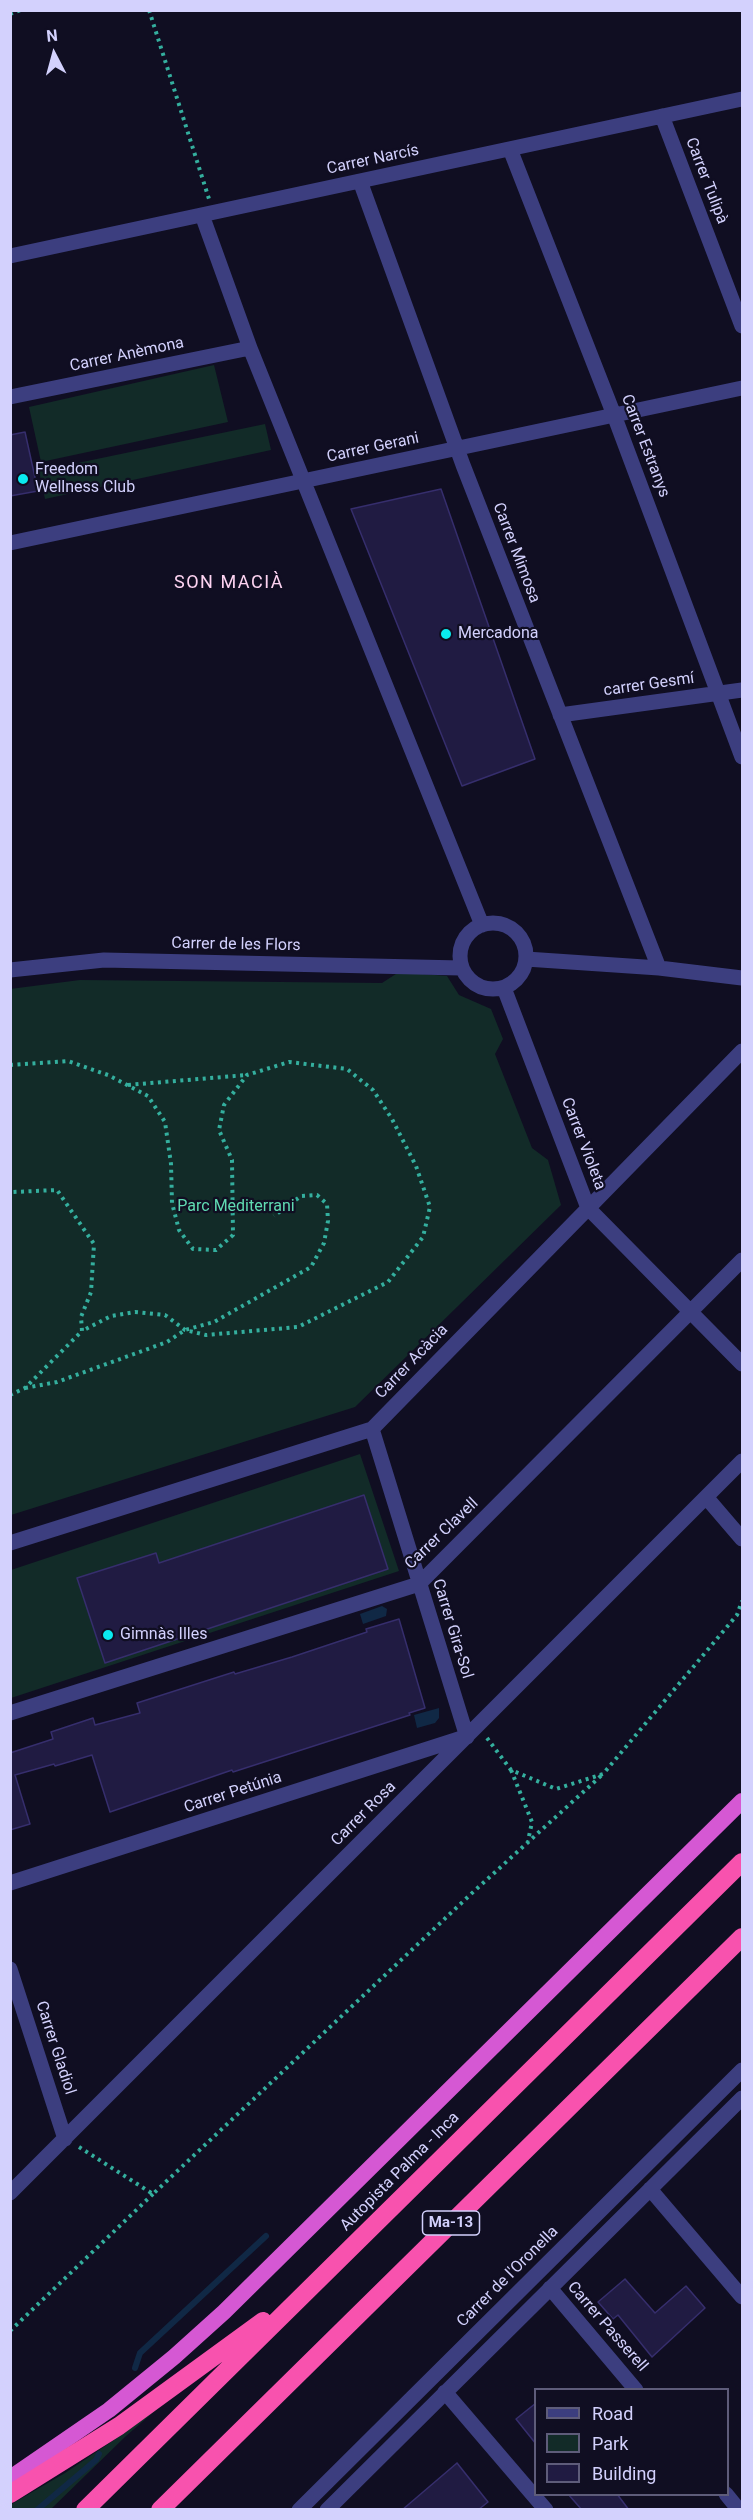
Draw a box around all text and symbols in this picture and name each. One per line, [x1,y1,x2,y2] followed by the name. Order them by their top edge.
[24,24,84,84] north arrow
[45,26,59,46] text: N
[681,135,731,227] street label: Carrer Tulipà
[325,141,421,179] street label: Carrer Narcís
[68,334,186,376] street label: Carrer Anèmona
[617,392,673,500] street label: Carrer Estranys
[325,429,421,467] street label: Carrer Gerani
[35,460,135,498] place label: Freedom Wellness Club
[16,472,30,486] marker: Freedom Wellness Club
[488,500,544,606] street label: Carrer Mimosa
[174,572,284,594] district label: SON MACIÀ
[458,624,538,644] place label: Mercadona
[439,627,453,641] marker: Mercadona
[602,669,696,701] street label: carrer Gesmí
[171,934,301,956] street label: Carrer de les Flors
[557,1095,609,1193] street label: Carrer Violeta
[177,1197,295,1217] park label: Parc Mediterrani
[372,1321,452,1403] street label: Carrer Acàcia
[401,1494,483,1574] street label: Carrer Clavell
[428,1577,476,1681] street label: Carrer Gira-Sol
[120,1625,207,1645] place label: Gimnàs Illes
[101,1628,115,1642] marker: Gimnàs Illes
[182,1768,284,1818] street label: Carrer Petúnia
[328,1778,400,1850] street label: Carrer Rosa
[31,1999,79,2097] street label: Carrer Gladiol
[337,2109,463,2235] street label: Autopista Palma - Inca
[422,2211,480,2235] road number: Ma-13
[453,2222,563,2332] street label: Carrer de l'Oronella
[563,2278,651,2376] street label: Carrer Passerell
[534,2388,729,2496] legend
[592,2403,633,2424] text: Road
[592,2433,628,2454] text: Park
[592,2463,656,2484] text: Building

